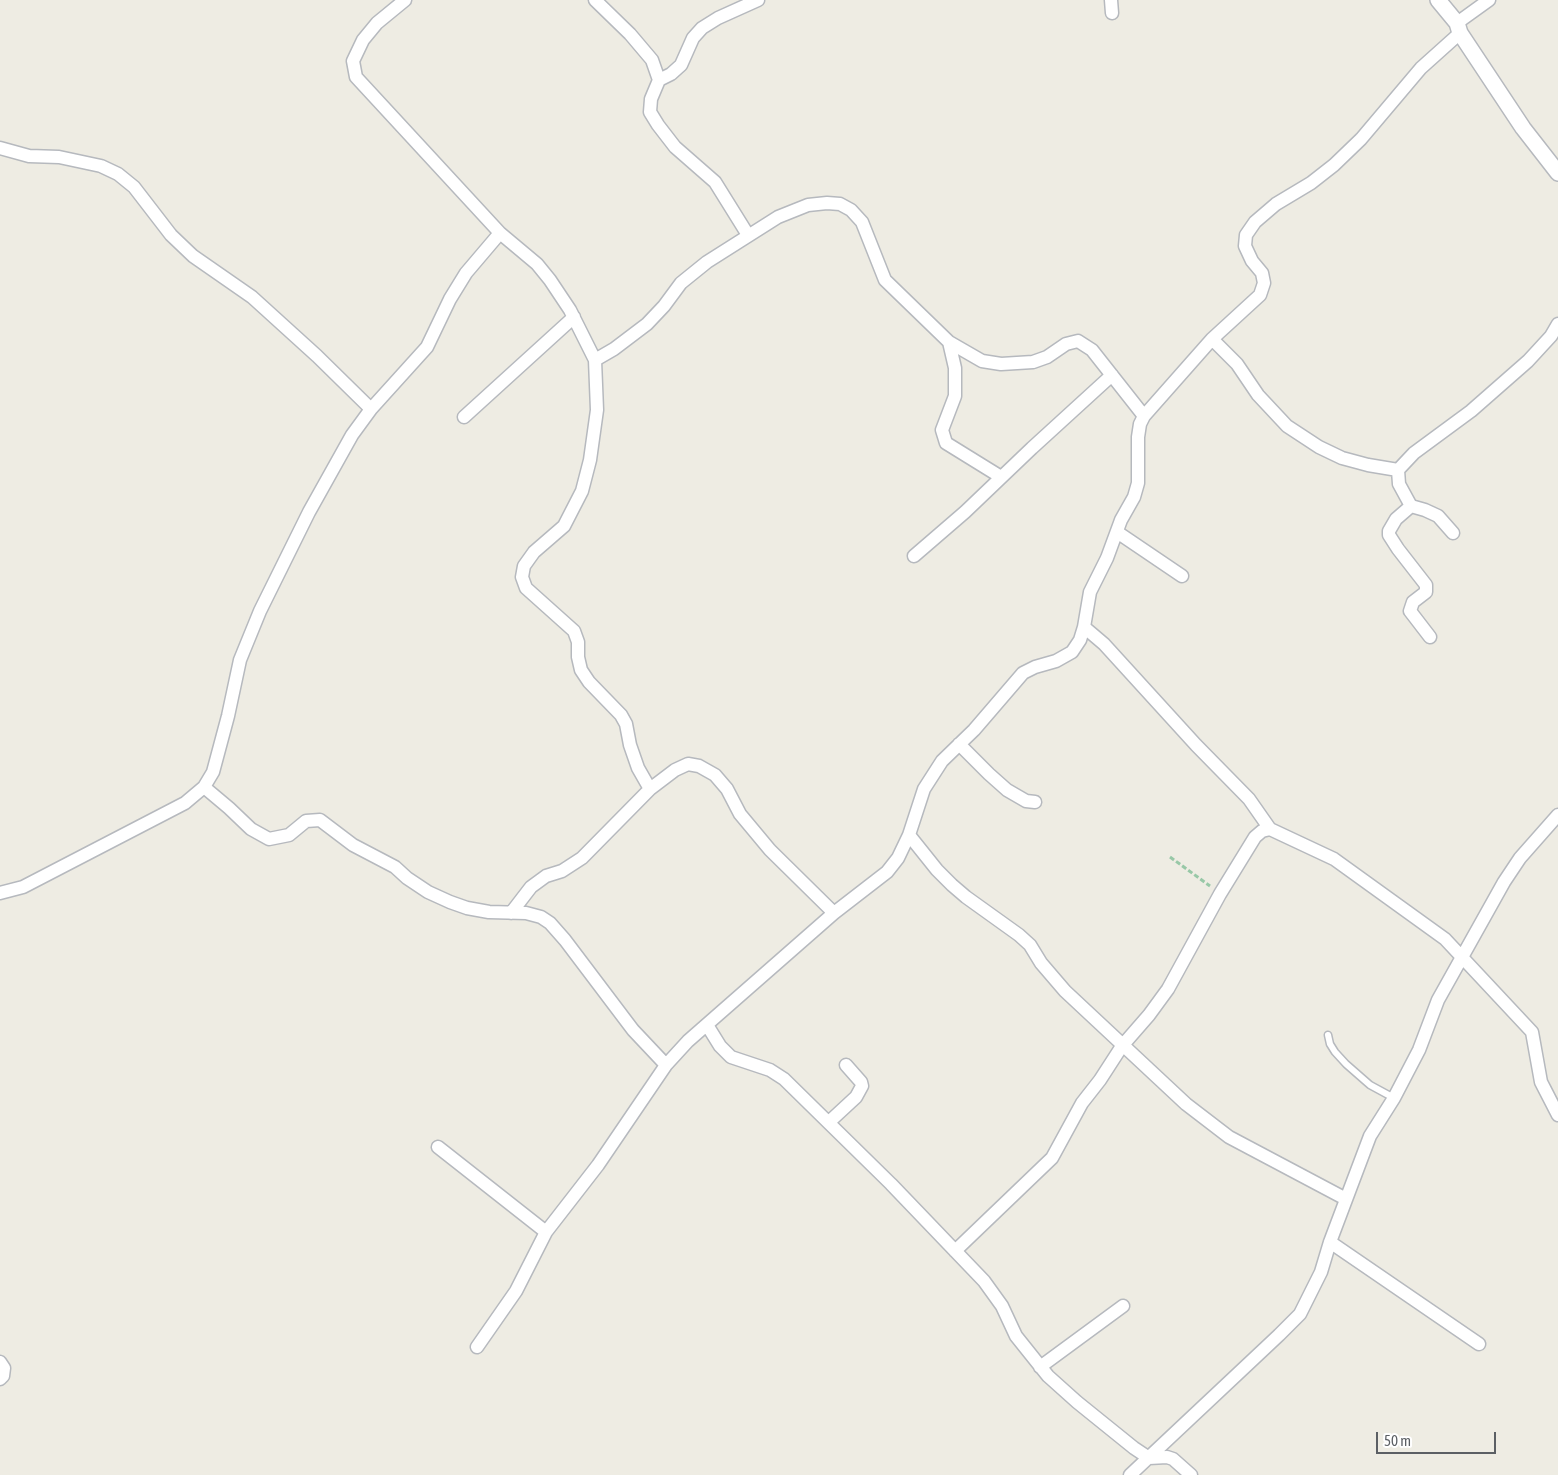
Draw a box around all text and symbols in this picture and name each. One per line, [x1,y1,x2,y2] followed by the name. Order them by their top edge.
[1378,1422,1498,1454] scale bar
[1384,1432,1411,1449] text: 50 m

